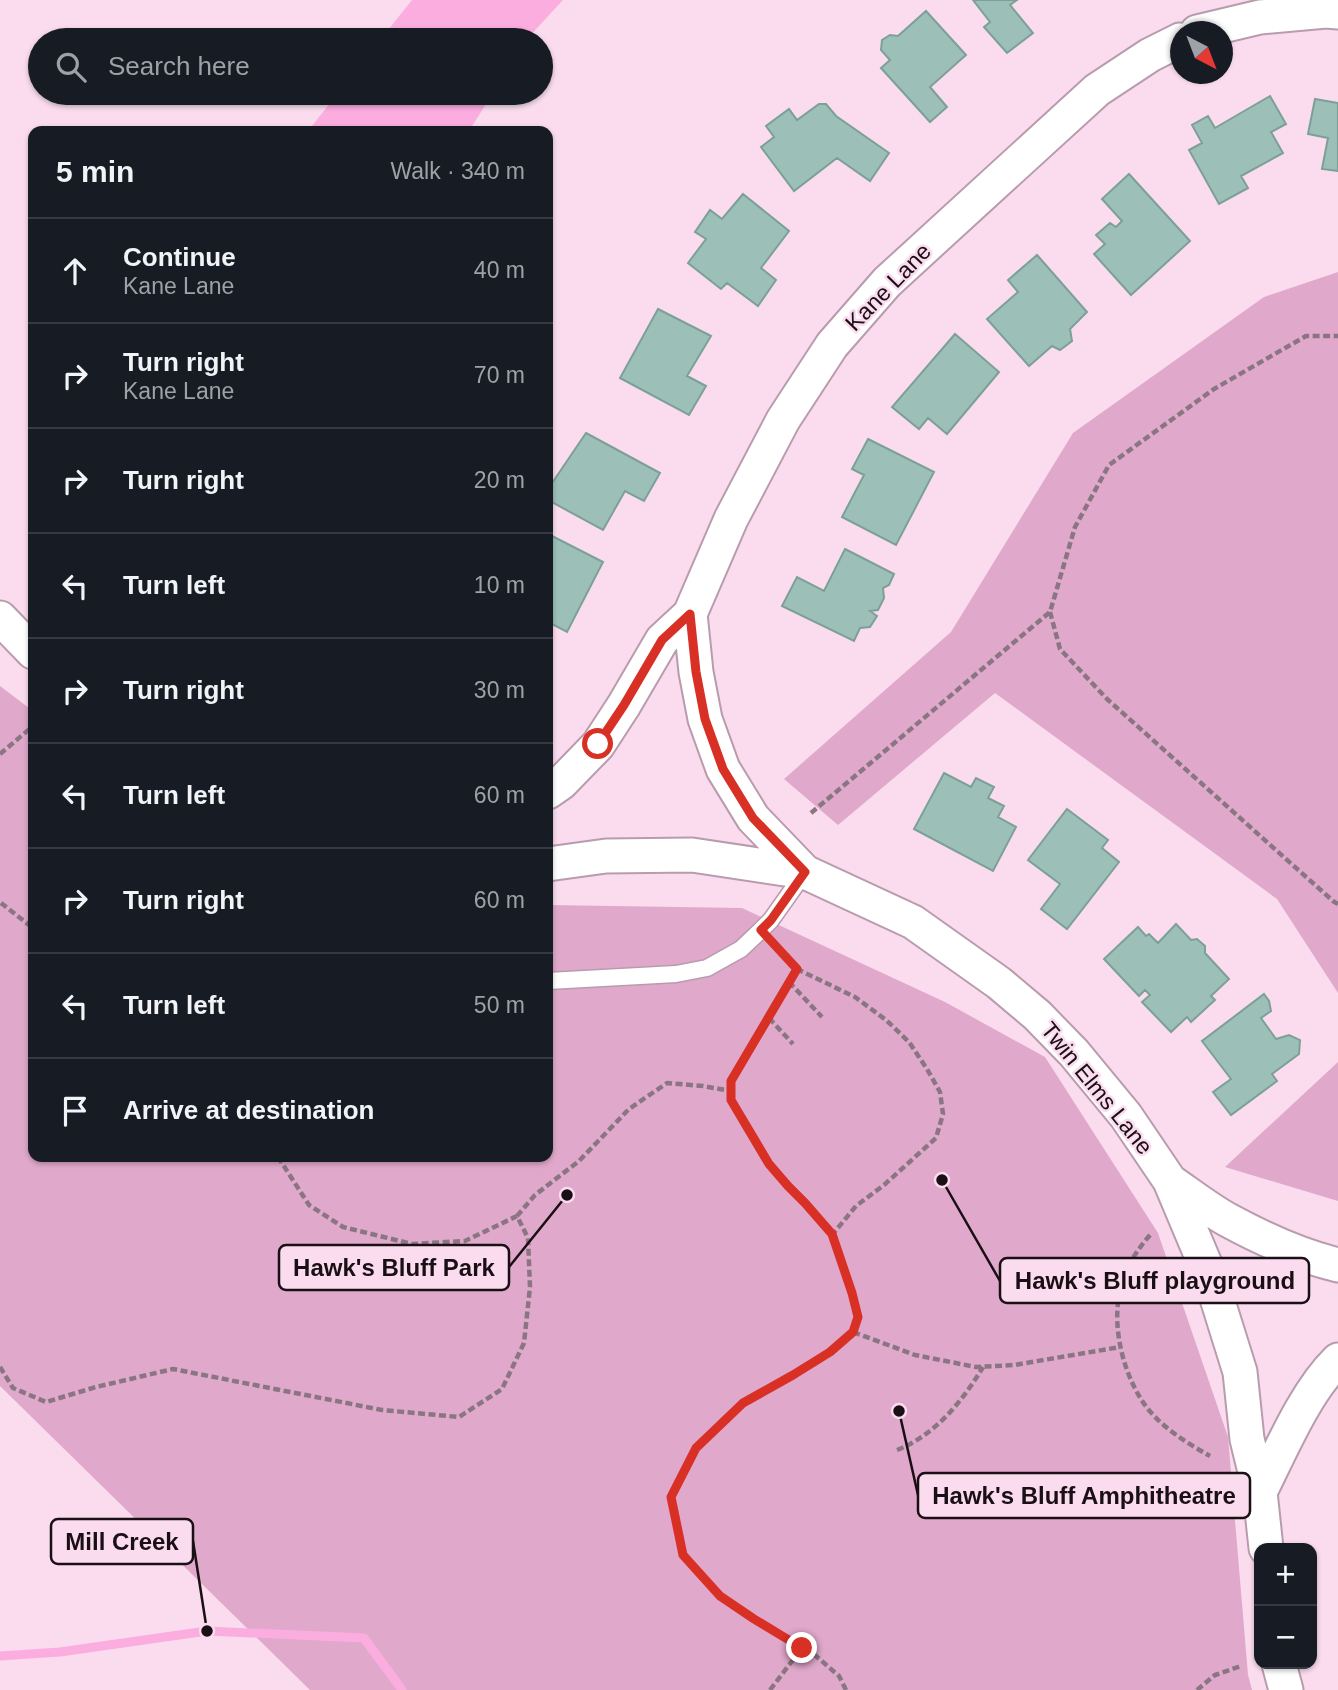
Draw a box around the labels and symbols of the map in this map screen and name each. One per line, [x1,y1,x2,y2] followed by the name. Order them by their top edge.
[1170,21,1233,84] north arrow
[840,238,936,336] street label: Kane Lane
[582,728,613,759] route start
[1036,1017,1158,1159] street label: Twin Elms Lane
[279,1245,509,1290] callout: Hawk's Bluff Park
[293,1254,496,1281] text: Hawk's Bluff Park
[1000,1258,1309,1303] callout: Hawk's Bluff playground
[1015,1267,1295,1294] text: Hawk's Bluff playground
[918,1473,1250,1518] callout: Hawk's Bluff Amphitheatre
[932,1482,1236,1509] text: Hawk's Bluff Amphitheatre
[51,1519,193,1564] callout: Mill Creek
[65,1528,179,1555] text: Mill Creek
[786,1632,817,1663] route end

